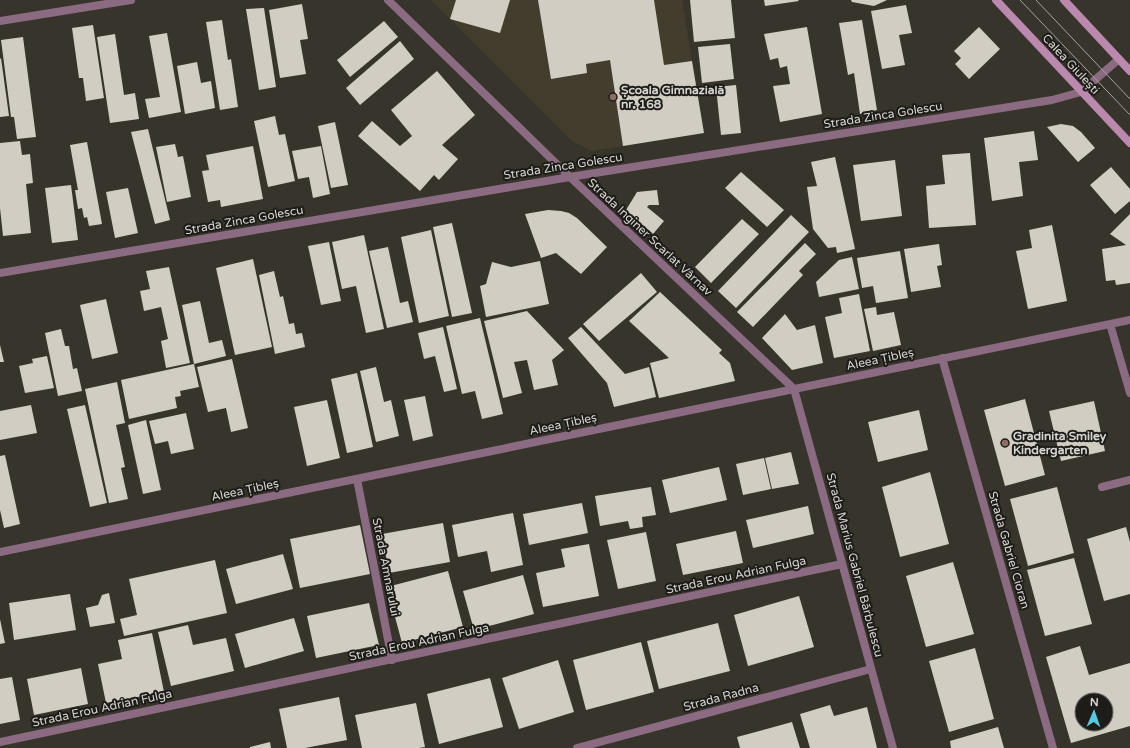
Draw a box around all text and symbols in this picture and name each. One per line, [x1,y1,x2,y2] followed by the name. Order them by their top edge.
[1040,31,1102,97] street label: Calea Giulești
[621,83,724,111] place label: Școala Gimnazială nr. 168
[608,92,618,102] marker: Școala Gimnazială nr. 168
[822,99,944,131] street label: Strada Zinca Golescu
[502,150,624,182] street label: Strada Zinca Golescu
[585,176,716,299] street label: Strada Inginer Scarlat Vârnav
[184,203,304,237] street label: Strada Zinca Golescu
[845,345,915,373] street label: Aleea Țibleș
[528,410,598,438] street label: Aleea Țibleș
[1013,429,1107,458] place label: Gradinita Smiley Kindergarten
[1000,438,1010,448] marker: Gradinita Smiley Kindergarten
[824,471,886,659] street label: Strada Marius Gabriel Bărbulescu
[210,476,280,504] street label: Aleea Țibleș
[986,490,1032,610] street label: Strada Gabriel Cioran
[370,517,402,617] street label: Strada Amnarului
[665,553,807,597] street label: Strada Erou Adrian Fulga
[348,620,490,664] street label: Strada Erou Adrian Fulga
[682,680,760,714] street label: Strada Radna
[31,686,173,730] street label: Strada Erou Adrian Fulga
[1074,692,1114,732] north arrow
[1090,696,1099,709] text: N

